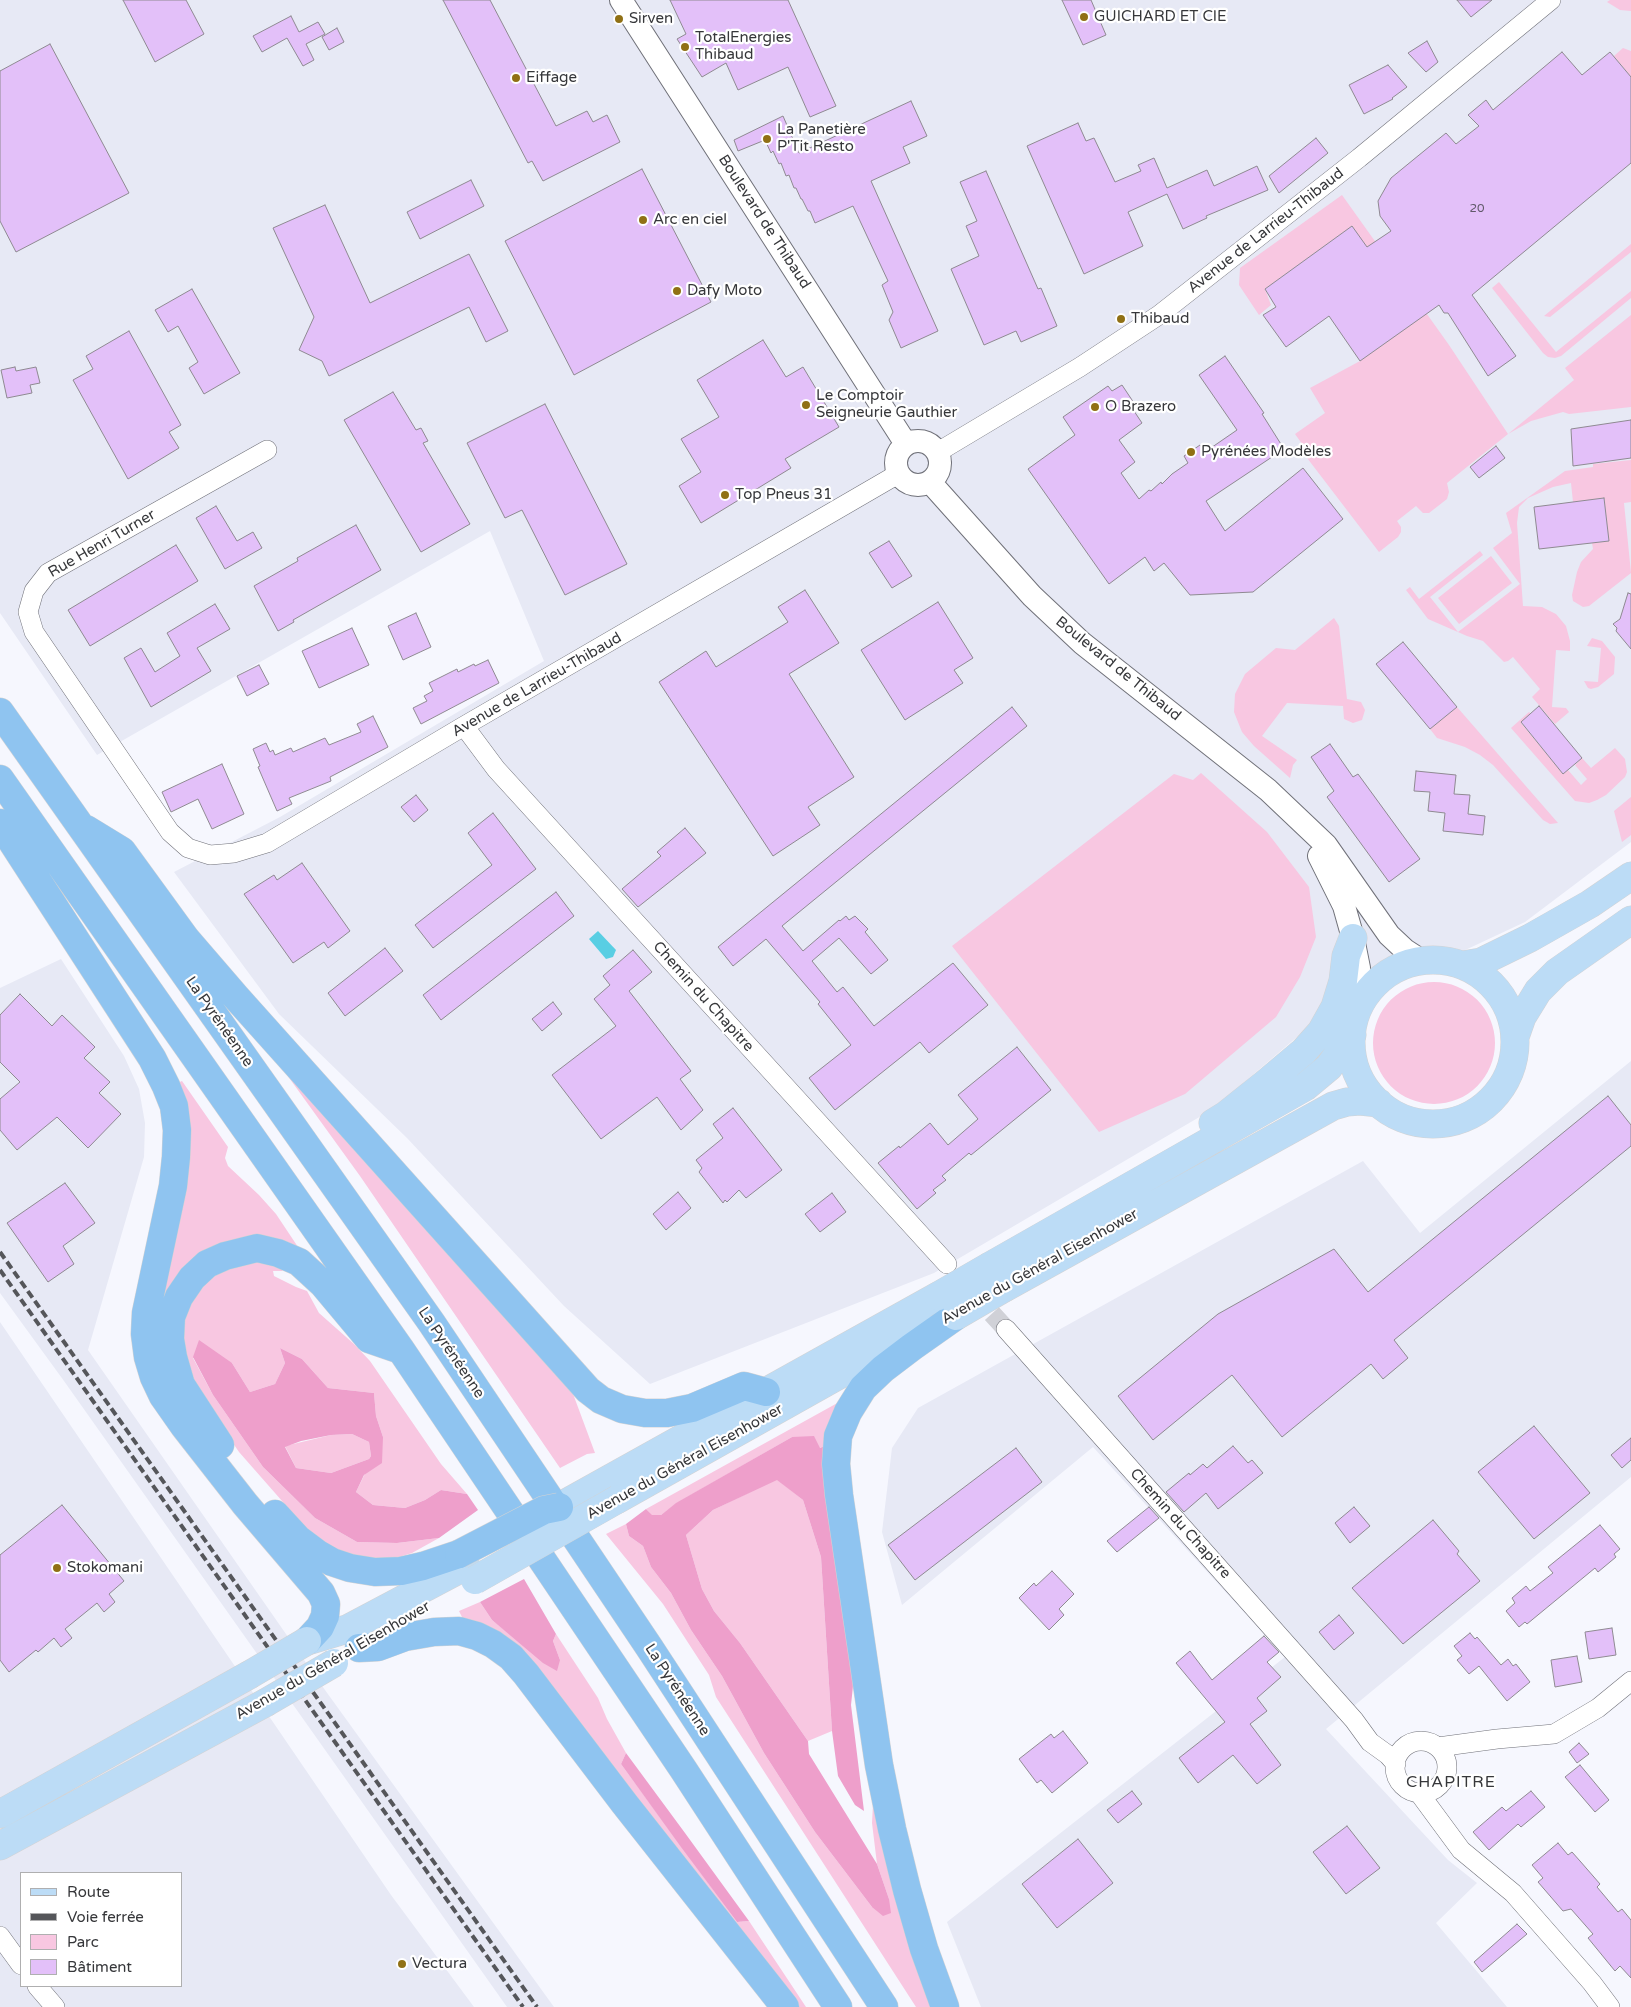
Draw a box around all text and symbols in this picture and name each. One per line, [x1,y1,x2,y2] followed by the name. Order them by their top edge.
[1094,8,1227,26] place label: GUICHARD ET CIE
[629,10,673,28] place label: Sirven
[1078,11,1090,23] marker: GUICHARD ET CIE
[613,13,625,25] marker: Sirven
[695,29,791,64] place label: TotalEnergies Thibaud
[679,41,691,53] marker: TotalEnergies Thibaud
[526,69,577,87] place label: Eiffage
[510,72,522,84] marker: Eiffage
[777,121,866,156] place label: La Panetière P'Tit Resto
[761,133,773,145] marker: La Panetière P'Tit Resto
[714,152,814,292] street label: Boulevard de Thibaud
[1184,165,1348,297] street label: Avenue de Larrieu-Thibaud
[1469,202,1485,216] house number: 20
[653,211,727,229] place label: Arc en ciel
[637,214,649,226] marker: Arc en ciel
[687,282,762,300] place label: Dafy Moto
[671,285,683,297] marker: Dafy Moto
[1131,310,1189,328] place label: Thibaud
[1115,313,1127,325] marker: Thibaud
[816,387,957,422] place label: Le Comptoir Seigneurie Gauthier
[1105,398,1176,416] place label: O Brazero
[800,399,812,411] marker: Le Comptoir Seigneurie Gauthier
[1089,401,1101,413] marker: O Brazero
[1201,443,1331,461] place label: Pyrénées Modèles
[1185,446,1197,458] marker: Pyrénées Modèles
[735,486,832,504] place label: Top Pneus 31
[719,489,731,501] marker: Top Pneus 31
[45,506,159,582] street label: Rue Henri Turner
[1052,613,1184,725] street label: Boulevard de Thibaud
[449,629,625,741] street label: Avenue de Larrieu-Thibaud
[649,938,757,1056] street label: Chemin du Chapitre
[181,973,257,1071] street label: La Pyrénéenne
[939,1205,1141,1329] street label: Avenue du Général Eisenhower
[414,1304,488,1402] street label: La Pyrénéenne
[584,1400,786,1524] street label: Avenue du Général Eisenhower
[1126,1465,1234,1583] street label: Chemin du Chapitre
[67,1559,143,1577] place label: Stokomani
[51,1562,63,1574] marker: Stokomani
[233,1598,433,1724] street label: Avenue du Général Eisenhower
[641,1641,713,1739] street label: La Pyrénéenne
[1405,1773,1497,1793] district label: CHAPITRE
[20,1872,182,1987] legend
[67,1883,110,1901] text: Route
[67,1908,144,1926] text: Voie ferrée
[67,1933,99,1951] text: Parc
[412,1955,467,1973] place label: Vectura
[67,1958,132,1976] text: Bâtiment
[396,1958,408,1970] marker: Vectura

